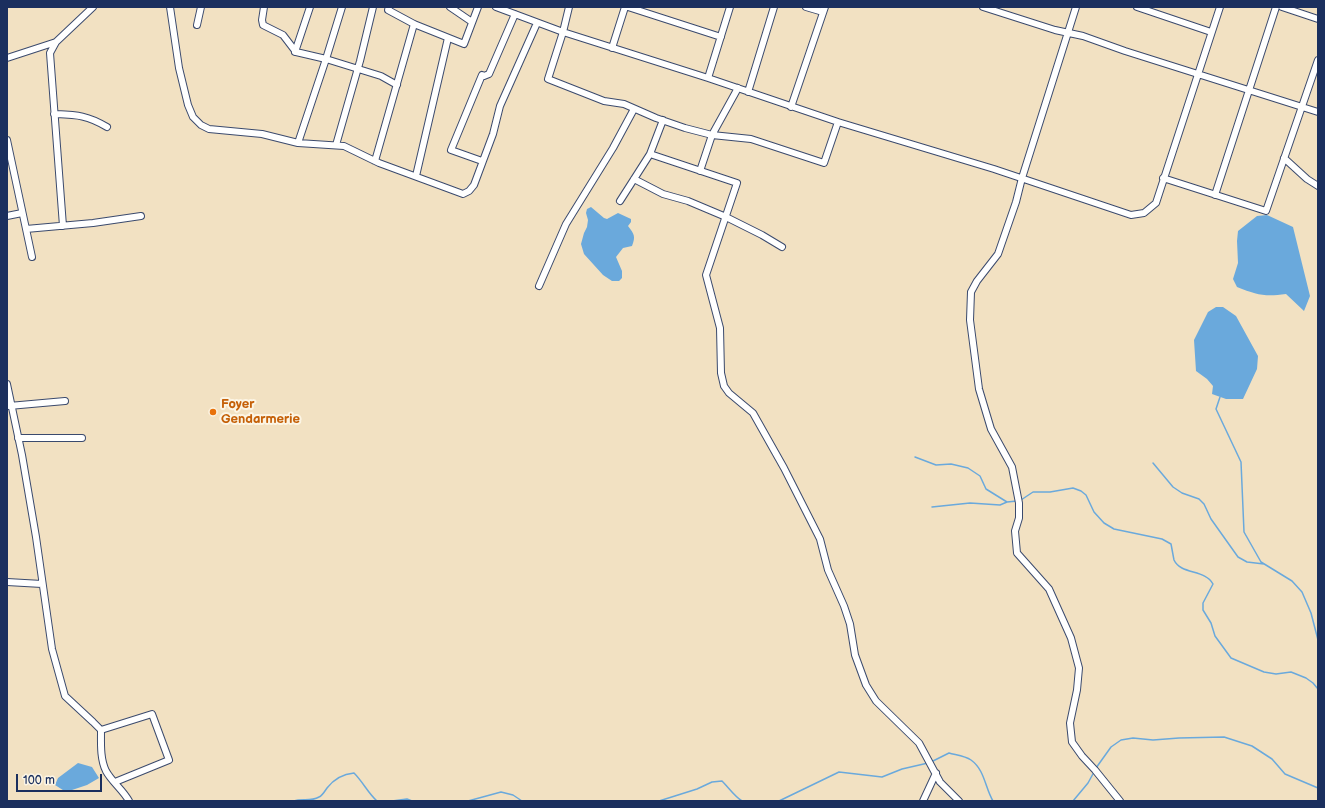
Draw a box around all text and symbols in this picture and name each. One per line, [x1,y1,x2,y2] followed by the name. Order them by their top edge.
[221,397,300,428] place label: Foyer Gendarmerie
[208,407,218,417] marker: Foyer Gendarmerie
[18,766,104,792] scale bar
[23,773,55,788] text: 100 m

